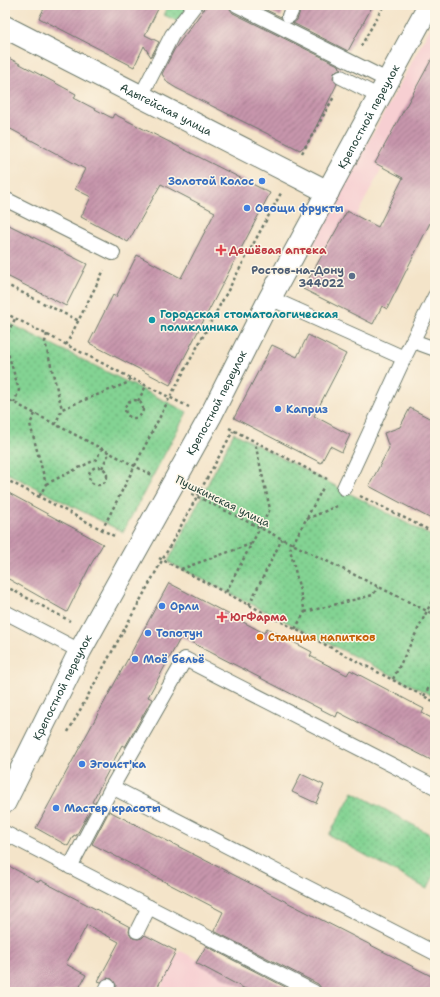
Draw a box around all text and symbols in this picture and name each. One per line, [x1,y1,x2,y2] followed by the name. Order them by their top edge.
[335,62,403,172] street label: Крепостной переулок
[117,80,215,140] street label: Адыгейская улица
[168,174,254,189] place label: Золотой Колос
[257,176,267,186] marker: Золотой Колос
[255,201,344,216] place label: Овощи фрукты
[242,203,252,213] marker: Овощи фрукты
[229,243,327,258] place label: Дешёвая аптека
[216,245,226,255] marker: Дешёвая аптека
[251,263,344,291] place label: Ростов-на-Дону 344022
[347,271,357,281] marker: Ростов-на-Дону 344022
[160,307,339,335] place label: Городская стоматологическая поликлиника
[147,315,157,325] marker: Городская стоматологическая поликлиника
[183,348,251,458] street label: Крепостной переулок
[286,402,328,417] place label: Каприз
[273,404,283,414] marker: Каприз
[173,472,273,531] street label: Пушкинская улица
[170,599,199,614] place label: Орли
[157,601,167,611] marker: Орли
[230,610,288,625] place label: ЮгФарма
[217,612,227,622] marker: ЮгФарма
[156,626,203,641] place label: Топотун
[143,628,153,638] marker: Топотун
[268,630,375,645] place label: Станция напитков
[30,632,96,743] street label: Крепостной переулок
[255,632,265,642] marker: Станция напитков
[143,652,205,667] place label: Моё бельё
[130,654,140,664] marker: Моё бельё
[90,757,147,772] place label: Эгоист'ка
[77,759,87,769] marker: Эгоист'ка
[64,801,161,816] place label: Мастер красоты
[51,803,61,813] marker: Мастер красоты

